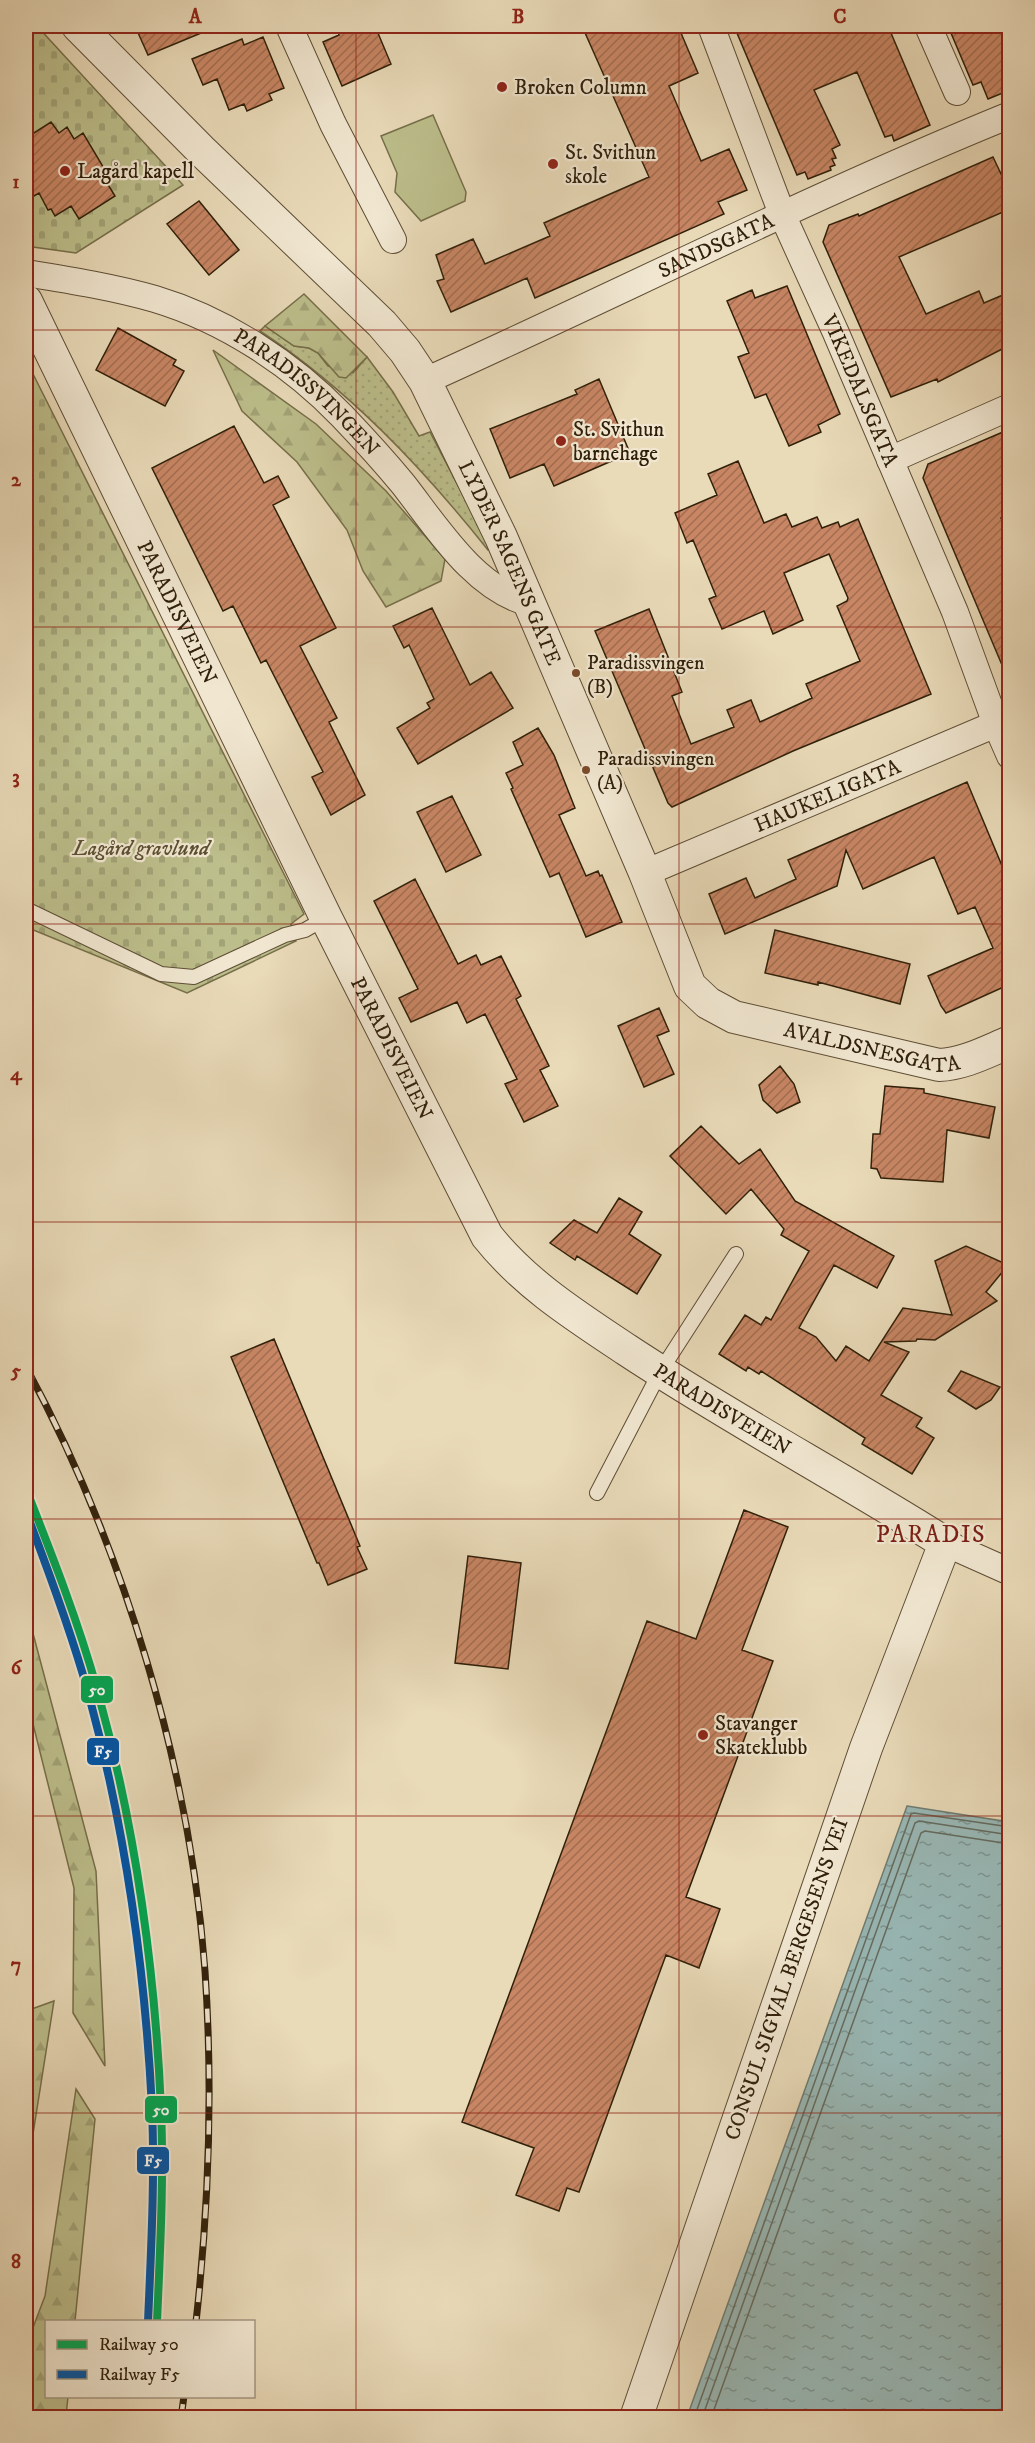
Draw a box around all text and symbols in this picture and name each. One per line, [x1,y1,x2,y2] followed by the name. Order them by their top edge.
[188,5,203,30] text: A
[512,5,524,30] text: B
[833,5,847,30] text: C
[514,75,647,101] place label: Broken Column
[495,80,509,94] marker: Broken Column
[565,140,656,190] place label: St. Svithun skole
[546,157,560,171] marker: St. Svithun skole
[77,159,195,185] place label: Lagård kapell
[58,164,72,178] marker: Lagård kapell
[12,170,20,195] text: 1
[654,208,779,285] street label: SANDSGATA
[815,310,904,471] street label: VIKEDALSGATA
[229,323,385,462] street label: PARADISSVINGEN
[573,417,664,467] place label: St. Svithun barnehage
[554,434,568,448] marker: St. Svithun barnehage
[452,457,566,669] street label: LYDER SAGENS GATE
[11,468,22,493] text: 2
[131,537,222,689] street label: PARADISVEIEN
[587,651,705,700] place label: Paradissvingen (B)
[570,667,582,679] marker: Paradissvingen (B)
[597,747,715,796] place label: Paradissvingen (A)
[751,754,905,839] street label: HAUKELIGATA
[580,764,592,776] marker: Paradissvingen (A)
[12,765,20,790] text: 3
[72,836,212,862] park label: Lagård gravlund
[344,973,438,1124] street label: PARADISVEIEN
[781,1017,963,1079] street label: AVALDSNESGATA
[10,1062,23,1087] text: 4
[648,1358,795,1462] street label: PARADISVEIEN
[10,1359,21,1384] text: 5
[876,1520,986,1550] district label: PARADIS
[11,1656,23,1681] text: 6
[80,1675,114,1704] line badge: 50
[88,1680,106,1700] text: 50
[715,1711,807,1761] place label: Stavanger Skateklubb
[696,1728,710,1742] marker: Stavanger Skateklubb
[86,1737,120,1766] line badge: F5
[94,1742,112,1762] text: F5
[719,1815,854,2144] street label: CONSUL SIGVAL BERGESENS VEI
[11,1953,21,1978] text: 7
[144,2095,178,2124] line badge: 50
[152,2100,170,2120] text: 50
[136,2146,170,2175] line badge: F5
[144,2151,162,2171] text: F5
[11,2250,21,2275] text: 8
[45,2320,255,2398] legend
[99,2334,179,2356] text: Railway 50
[99,2364,180,2386] text: Railway F5

